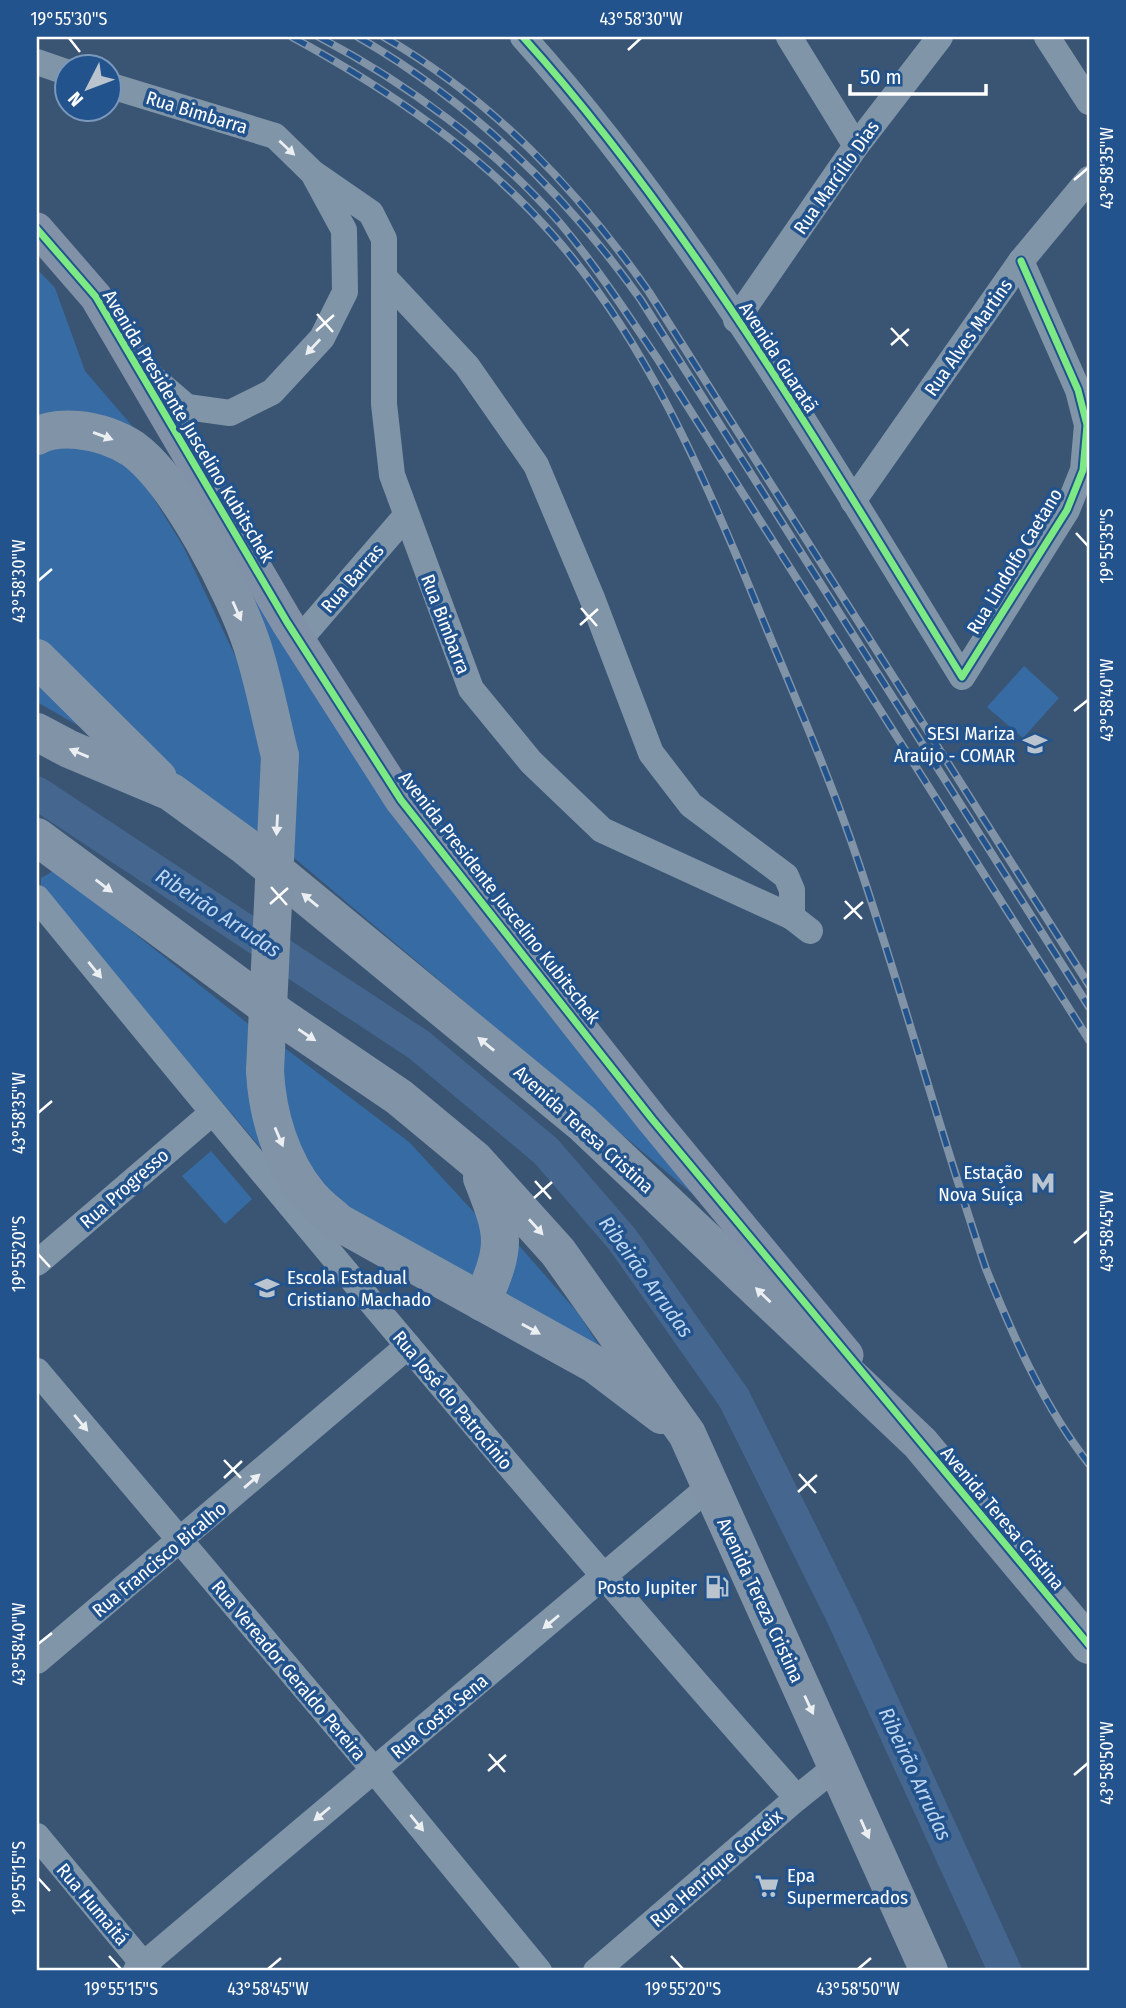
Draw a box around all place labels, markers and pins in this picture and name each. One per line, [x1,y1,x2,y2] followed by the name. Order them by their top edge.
[894,722,1015,767] place label: SESI Mariza Araújo - COMAR
[1021,730,1049,758] school or university icon: SESI Mariza Araújo - COMAR
[938,1161,1023,1206] place label: Estação Nova Suíça
[1029,1169,1057,1197] metro station icon: Estação Nova Suíça
[287,1266,431,1311] place label: Escola Estadual Cristiano Machado
[253,1274,281,1302] school or university icon: Escola Estadual Cristiano Machado
[703,1573,731,1601] fuel station icon: Posto Jupiter
[597,1576,697,1599] place label: Posto Jupiter
[787,1864,908,1909] place label: Epa Supermercados
[753,1872,781,1900] supermarket icon: Epa Supermercados

